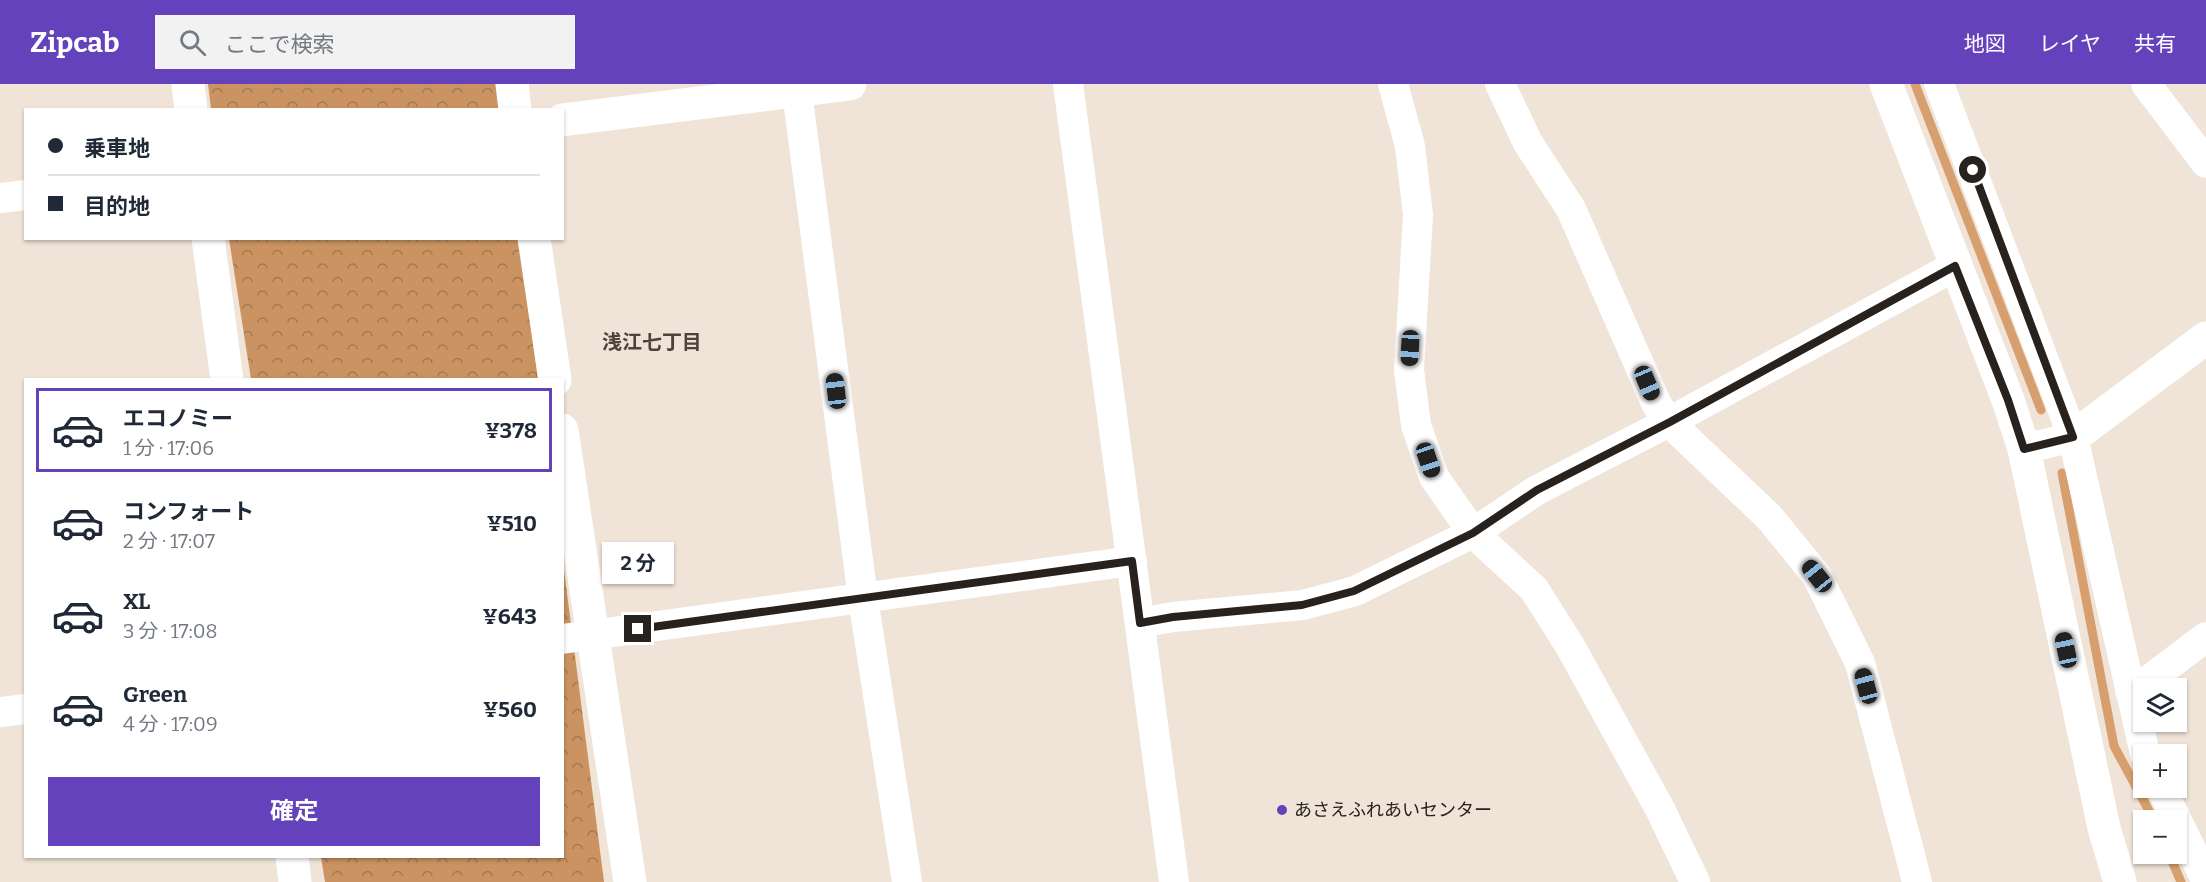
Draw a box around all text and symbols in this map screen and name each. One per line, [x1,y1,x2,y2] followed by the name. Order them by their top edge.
[155,15,575,69] search box
[30,26,119,59] text: Zipcab
[176,26,209,59] icon: search
[224,31,334,58] text: ここで検索
[1964,31,2006,57] text: 地図
[2039,31,2101,57] text: レイヤ
[2134,31,2176,57] text: 共有
[84,135,150,162] text: 乗車地
[1959,156,1986,183] route start
[84,193,150,220] text: 目的地
[602,330,702,354] district label: 浅江七丁目
[1400,330,1420,366] car
[1632,363,1662,403] car
[825,372,847,410] car
[51,403,105,457] icon: car
[123,405,233,432] text: エコノミー
[485,417,537,444] text: ¥378
[123,436,214,460] text: 1 分 · 17:06
[1414,440,1442,480] car
[51,496,105,550] icon: car
[123,498,254,525] text: コンフォート
[487,510,537,537] text: ¥510
[123,529,215,553] text: 2 分 · 17:07
[602,542,674,584] callout: 2 分
[621,551,655,575] text: 2 分
[1799,556,1835,596] car
[123,588,150,615] text: XL
[51,589,105,643] icon: car
[482,603,537,630] text: ¥643
[624,615,651,642] route end
[123,619,218,643] text: 3 分 · 17:08
[2053,631,2079,669] car
[1853,666,1879,706] car
[2133,678,2187,864] map controls
[2133,678,2187,732] button: layers
[123,681,187,708] text: Green
[51,682,105,736] icon: car
[483,696,537,723] text: ¥560
[123,712,218,736] text: 4 分 · 17:09
[2133,744,2187,798] button: +
[48,777,540,846] button: 確定
[1294,799,1492,821] place label: あさえふれあいセンター
[1275,803,1289,817] marker: あさえふれあいセンター
[2133,810,2187,864] button: −

